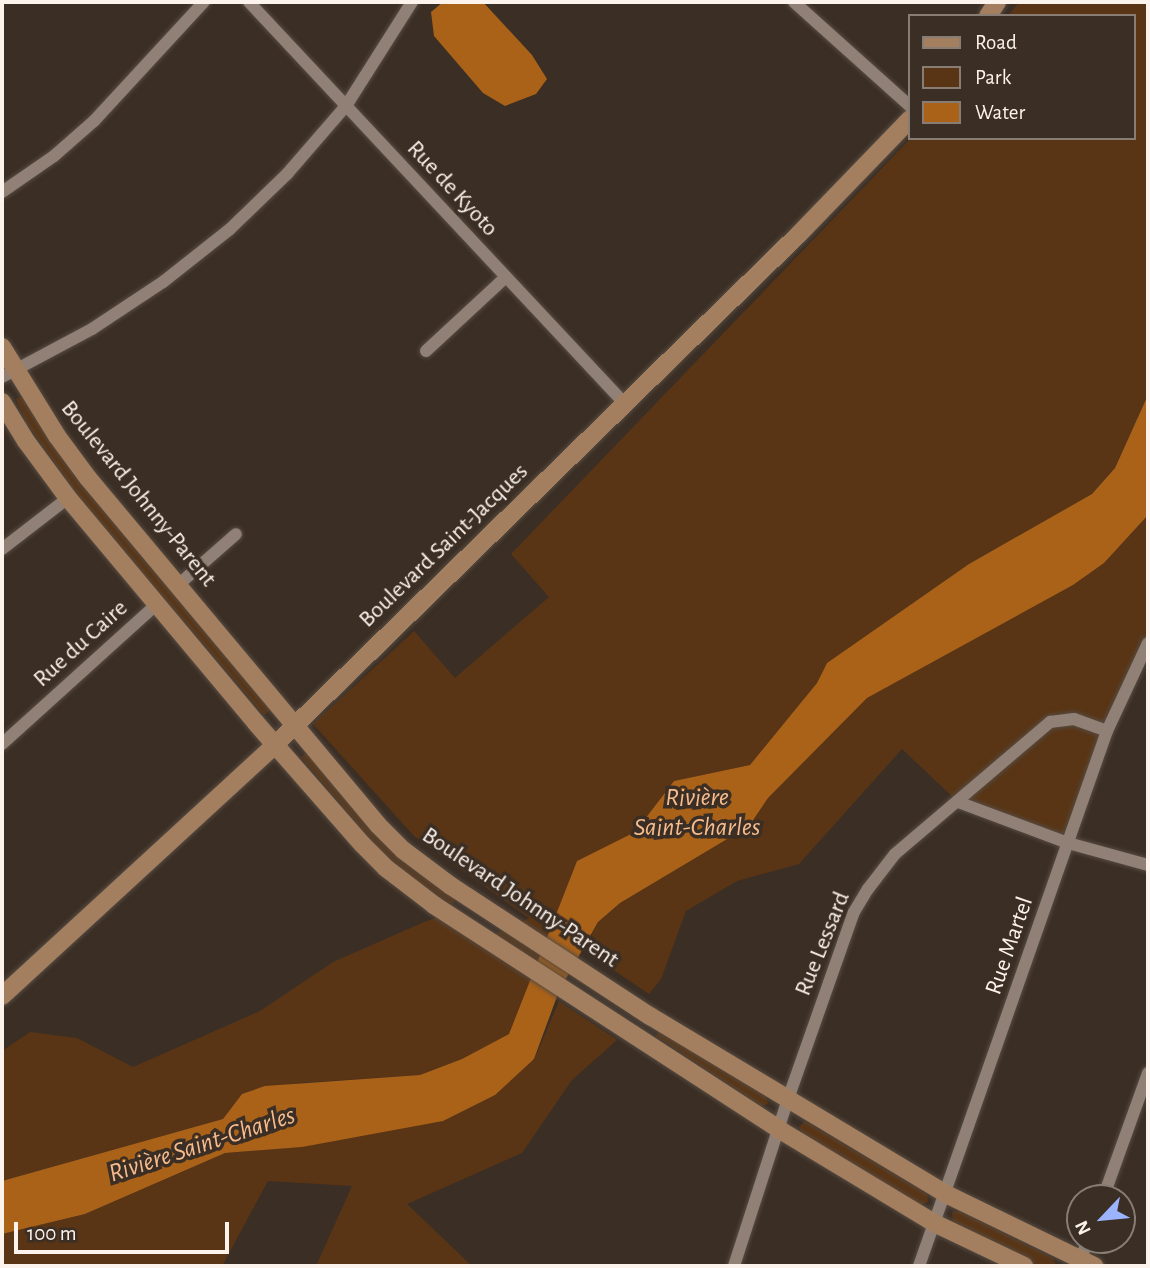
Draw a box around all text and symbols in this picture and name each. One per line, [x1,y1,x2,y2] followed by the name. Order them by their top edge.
[908,14,1136,140] legend
[975,32,1017,53] text: Road
[975,67,1011,88] text: Park
[975,102,1025,123] text: Water
[400,135,504,243] street label: Rue de Kyoto
[54,395,222,593] street label: Boulevard Johnny-Parent
[353,458,535,634] street label: Boulevard Saint-Jacques
[28,594,134,694] street label: Rue du Caire
[634,782,760,844] water label: Rivière Saint-Charles
[416,821,624,975] street label: Boulevard Johnny-Parent
[789,888,857,1000] street label: Rue Lessard
[980,893,1040,999] street label: Rue Martel
[105,1100,299,1190] water label: Rivière Saint-Charles
[1066,1184,1136,1254] north arrow
[18,1208,233,1252] scale bar
[1072,1217,1095,1238] text: N
[27,1223,77,1244] text: 100 m

